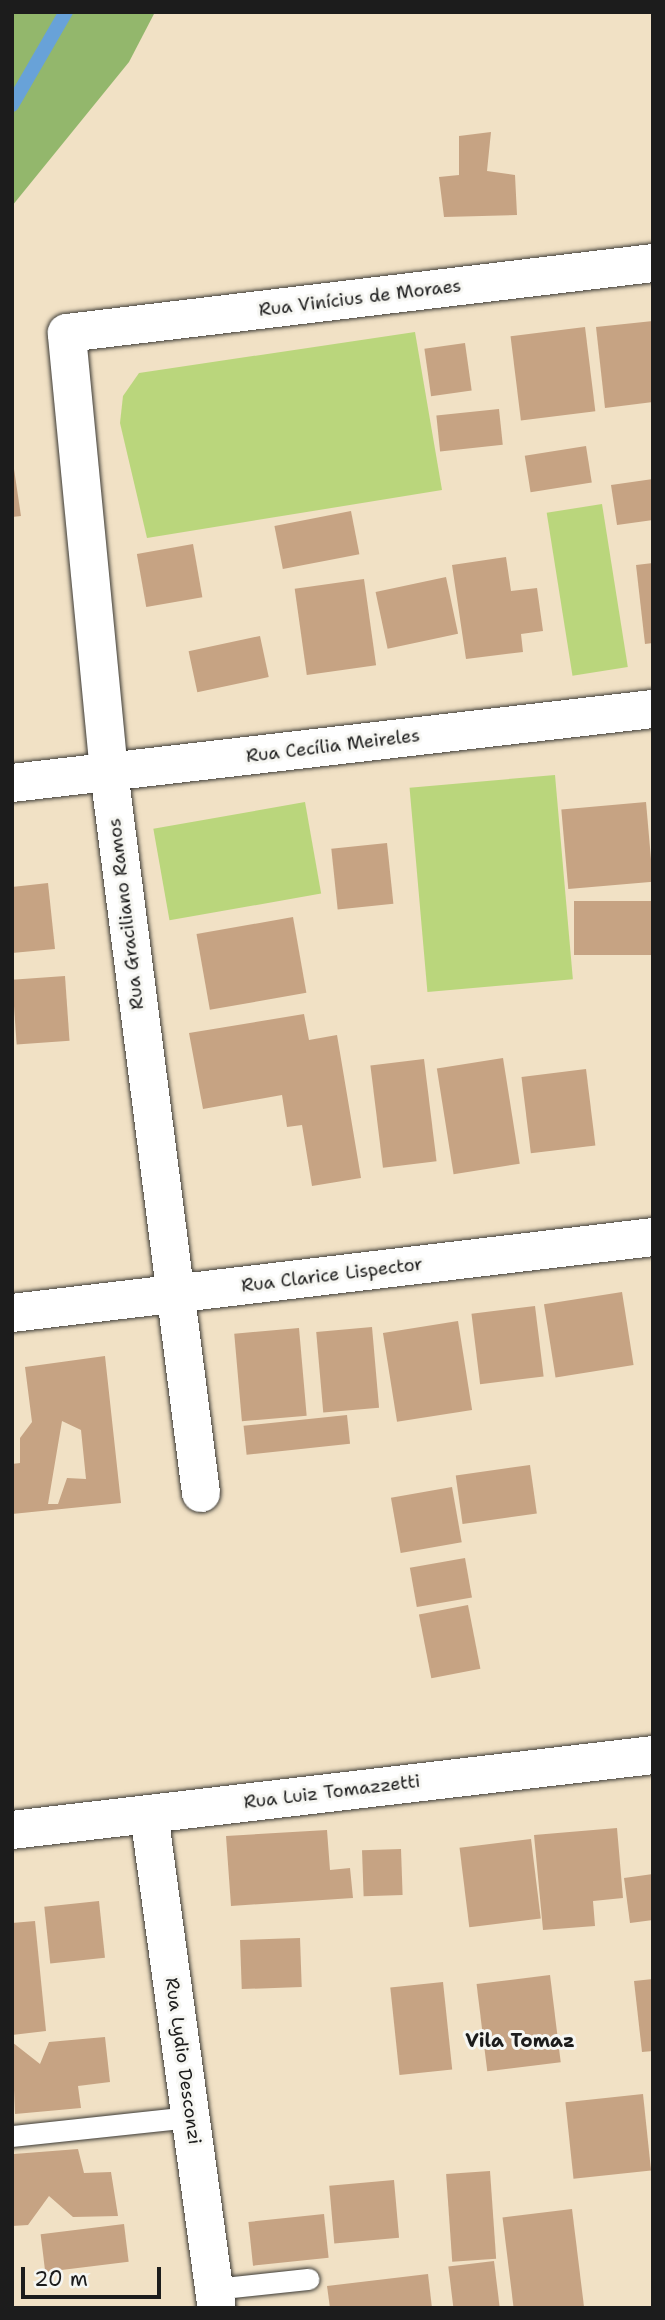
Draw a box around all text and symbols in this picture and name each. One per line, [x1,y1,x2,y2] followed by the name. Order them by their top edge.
[258,275,462,321] street label: Rua Vinícius de Moraes
[245,725,421,767] street label: Rua Cecília Meireles
[104,817,148,1011] street label: Rua Graciliano Ramos
[240,1253,424,1297] street label: Rua Clarice Lispector
[243,1770,421,1814] street label: Rua Luiz Tomazzetti
[161,1976,205,2146] street label: Rua Lydio Desconzi
[465,2030,575,2052] district label: Vila Tomaz
[24,2254,164,2298] scale bar
[34,2265,88,2293] text: 20 m

